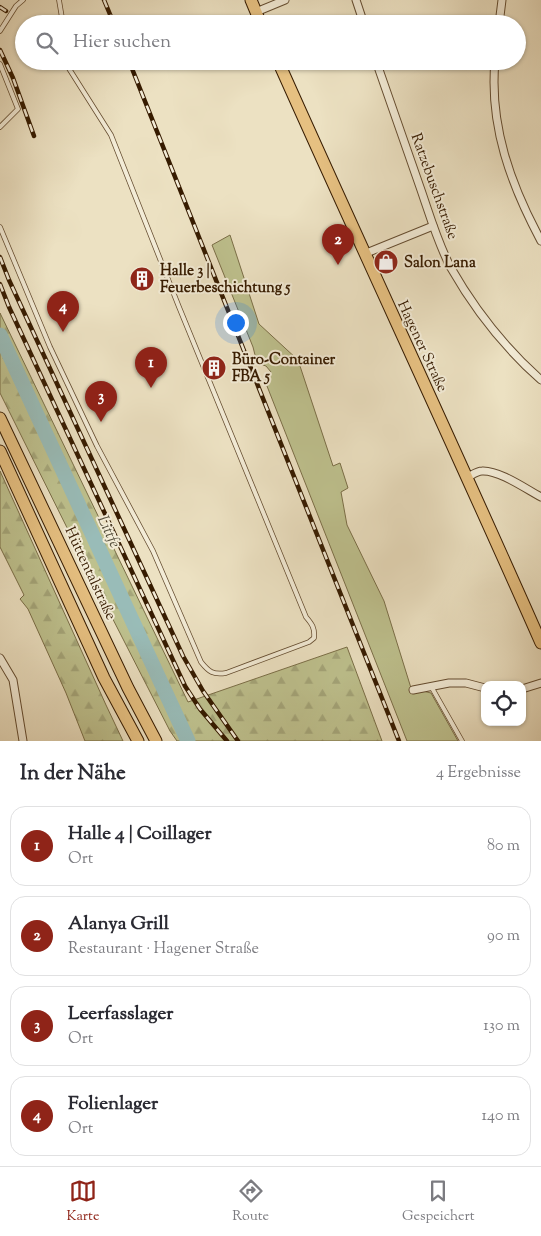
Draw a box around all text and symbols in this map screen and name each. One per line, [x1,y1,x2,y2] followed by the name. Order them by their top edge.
[15,15,526,70] search box
[33,29,61,57] icon: search
[73,29,171,56] text: Hier suchen
[405,130,463,243] street label: Ratzebuschstraße
[322,224,354,265] pin: 2
[373,249,399,275] shop icon: Salon Lana
[404,253,476,274] place label: Salon Lana
[160,261,291,299] place label: Halle 3 | Feuerbeschichtung 5
[129,266,155,292] building icon: Halle 3 | Feuerbeschichtung 5
[47,291,79,332] pin: 4
[391,297,452,396] street label: Hagener Straße
[223,310,249,336] your location
[135,347,167,388] pin: 1
[232,350,336,388] place label: Büro-Container FBA 5
[201,355,227,381] building icon: Büro-Container FBA 5
[85,381,117,422] pin: 3
[90,512,125,552] water label: Littfe
[59,523,121,624] street label: Hüttentalstraße
[481,681,526,726] map controls
[481,681,526,726] button: locate
[20,759,126,789] text: In der Nähe
[436,762,521,785] text: 4 Ergebnisse
[68,821,212,848] text: Halle 4 | Coillager
[34,835,40,858] text: 1
[487,835,520,858] text: 80 m
[68,848,93,871] text: Ort
[68,911,169,938] text: Alanya Grill
[33,925,41,948] text: 2
[487,925,520,948] text: 90 m
[68,938,259,961] text: Restaurant · Hagener Straße
[68,1001,174,1028] text: Leerfasslager
[34,1015,40,1038] text: 3
[483,1015,520,1038] text: 130 m
[68,1028,93,1051] text: Ort
[68,1091,158,1118] text: Folienlager
[33,1105,41,1128] text: 4
[482,1105,520,1128] text: 140 m
[68,1118,93,1141] text: Ort
[66,1177,99,1227] tab: Karte
[232,1177,269,1227] tab: Route
[402,1177,475,1227] tab: Gespeichert

